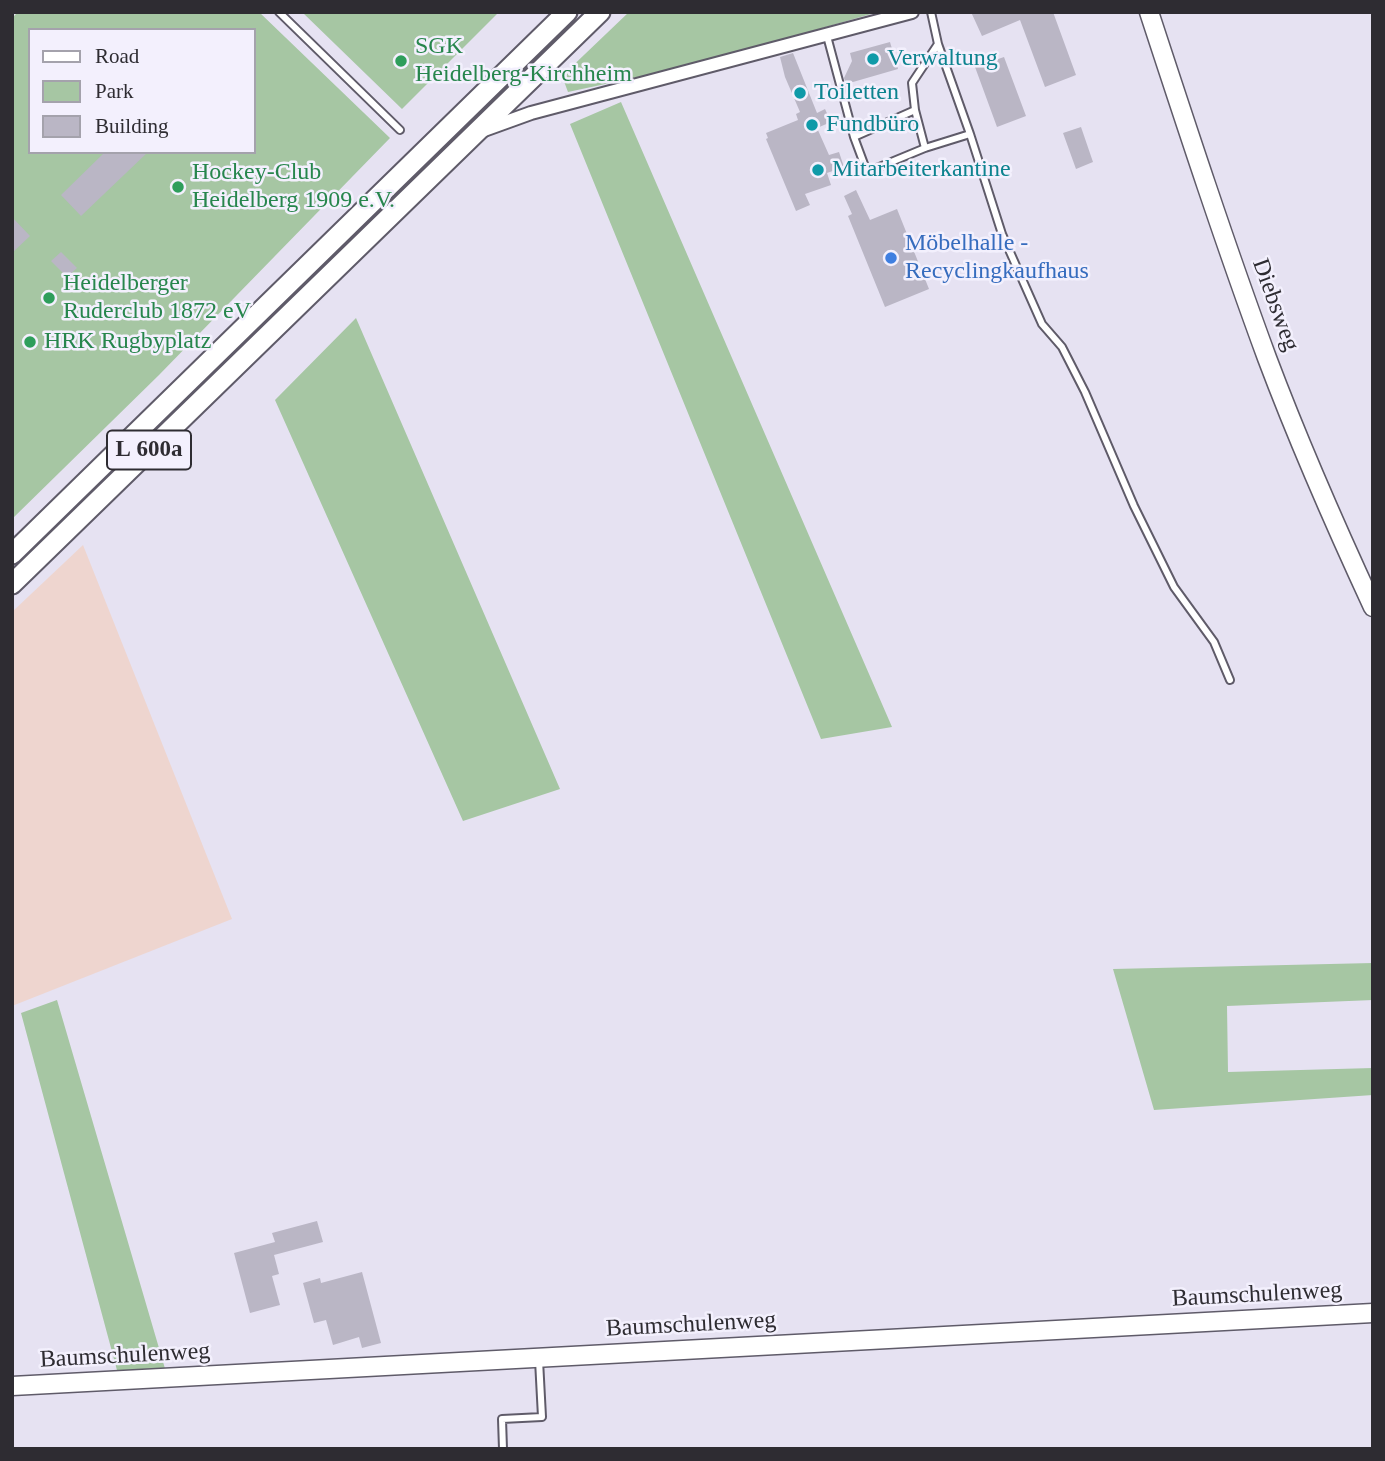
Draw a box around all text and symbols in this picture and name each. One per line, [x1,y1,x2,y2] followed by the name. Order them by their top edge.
[28,28,256,154] legend
[415,33,632,89] place label: SGK Heidelberg-Kirchheim
[95,44,139,68] text: Road
[887,45,998,73] place label: Verwaltung
[865,51,881,67] marker: Verwaltung
[393,53,409,69] marker: SGK Heidelberg-Kirchheim
[95,79,134,103] text: Park
[814,79,899,107] place label: Toiletten
[792,85,808,101] marker: Toiletten
[826,111,919,139] place label: Fundbüro
[95,114,169,138] text: Building
[804,117,820,133] marker: Fundbüro
[832,156,1011,184] place label: Mitarbeiterkantine
[192,159,395,215] place label: Hockey-Club Heidelberg 1909 e.V.
[810,162,826,178] marker: Mitarbeiterkantine
[170,179,186,195] marker: Hockey-Club Heidelberg 1909 e.V.
[905,230,1089,286] place label: Möbelhalle - Recyclingkaufhaus
[883,250,899,266] marker: Möbelhalle - Recyclingkaufhaus
[1245,255,1305,355] street label: Diebsweg
[63,270,251,326] place label: Heidelberger Ruderclub 1872 eV
[41,290,57,306] marker: Heidelberger Ruderclub 1872 eV
[44,328,211,356] place label: HRK Rugbyplatz
[22,334,38,350] marker: HRK Rugbyplatz
[107,431,191,470] road number: L 600a
[1171,1276,1343,1314] street label: Baumschulenweg
[605,1306,777,1344] street label: Baumschulenweg
[39,1337,211,1375] street label: Baumschulenweg

